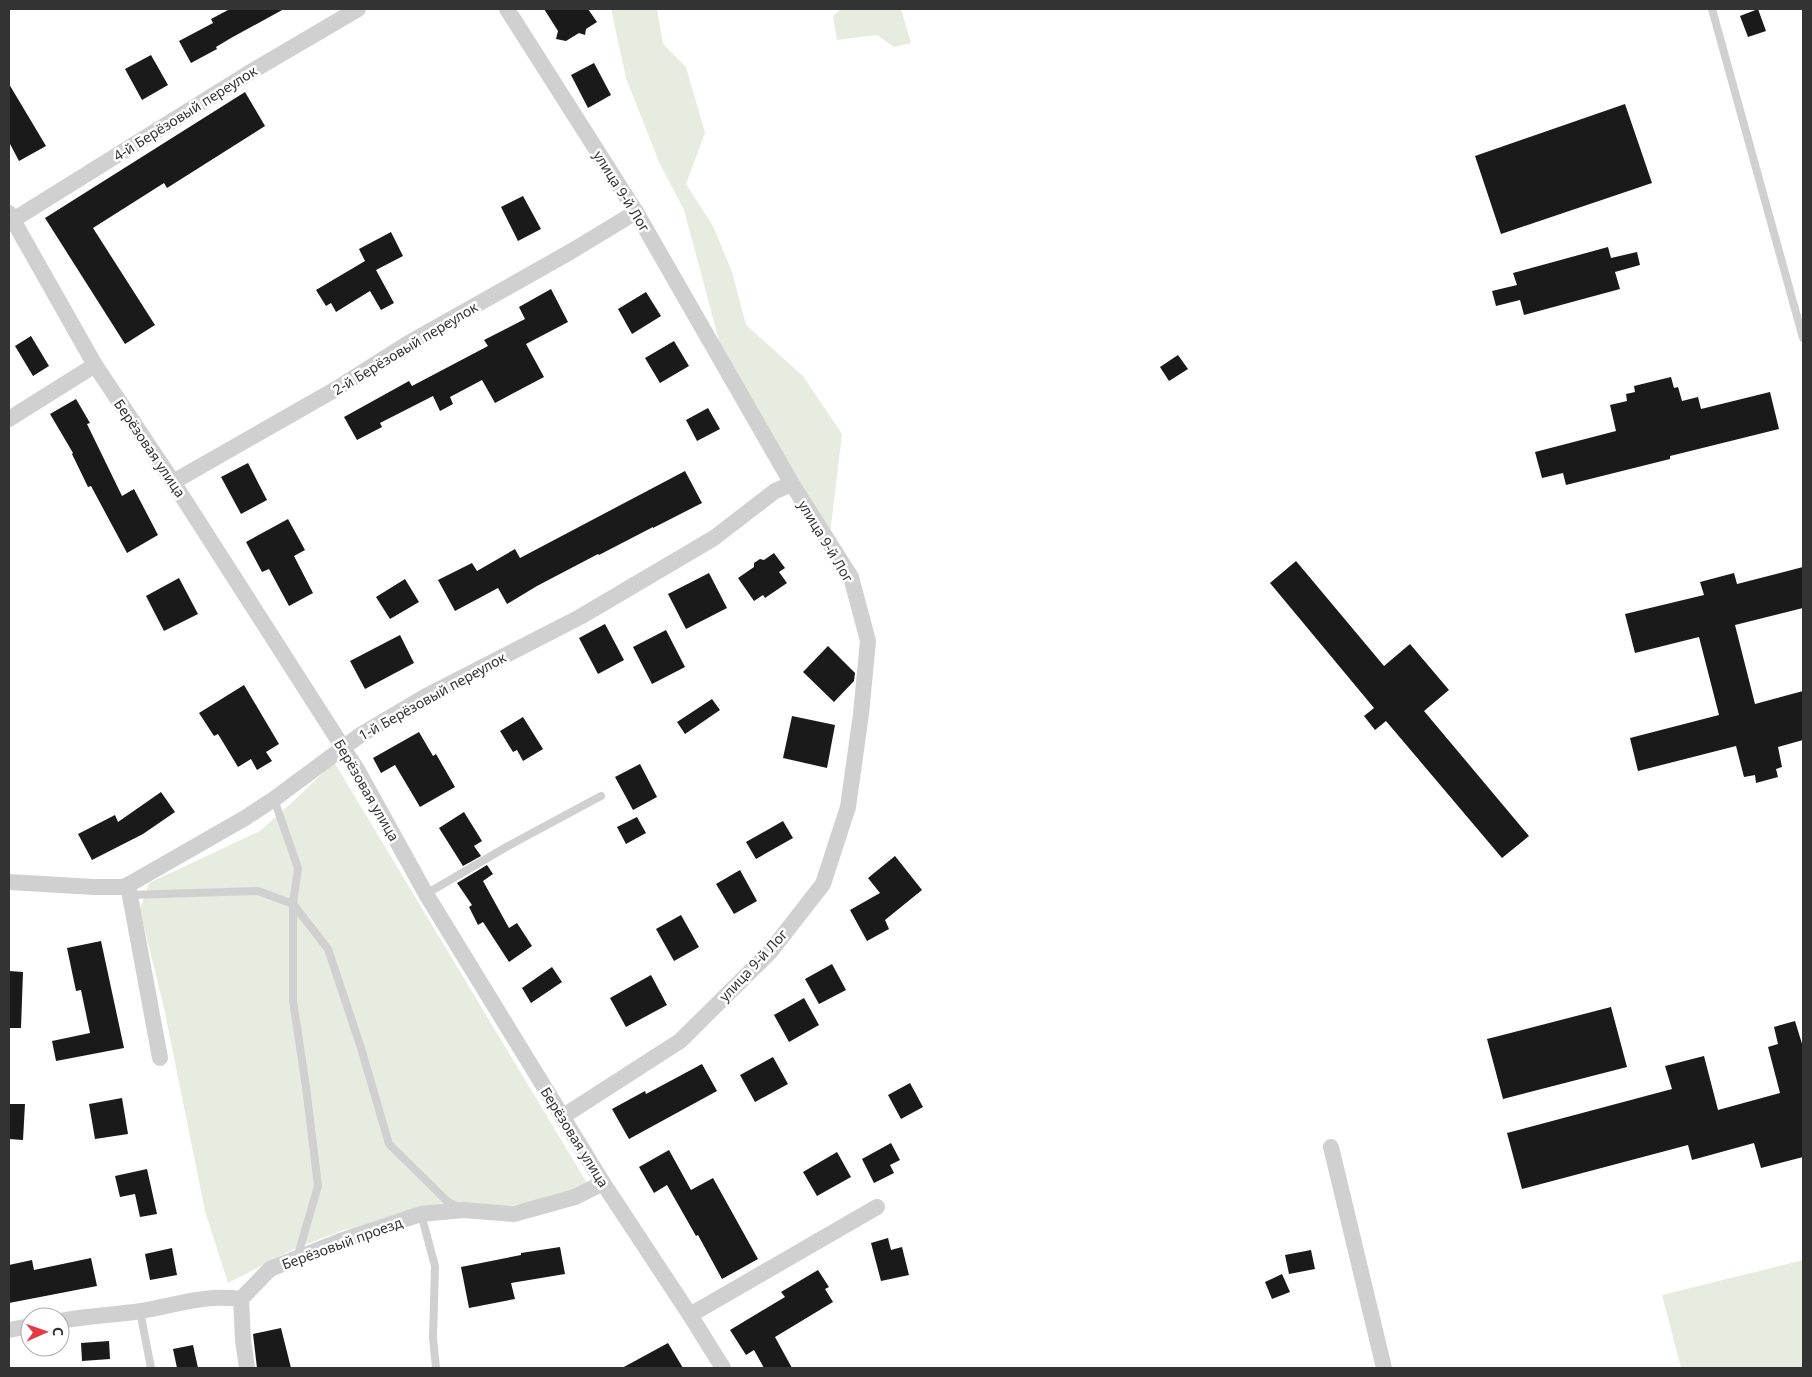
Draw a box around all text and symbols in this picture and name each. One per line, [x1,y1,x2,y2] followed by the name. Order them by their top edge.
[110,61,261,165] street label: 4-й Берёзовый переулок
[589,147,655,235] street label: улица 9-й Лог
[329,297,481,399] street label: 2-й Берёзовый переулок
[110,395,190,501] street label: Берёзовая улица
[794,497,858,585] street label: улица 9-й Лог
[355,647,510,744] street label: 1-й Берёзовый переулок
[330,736,404,844] street label: Берёзовая улица
[715,925,791,1005] street label: улица 9-й Лог
[537,1083,613,1191] street label: Берёзовая улица
[279,1212,405,1274] street label: Берёзовый проезд
[20,1307,70,1357] north arrow
[49,1327,68,1336] text: С

